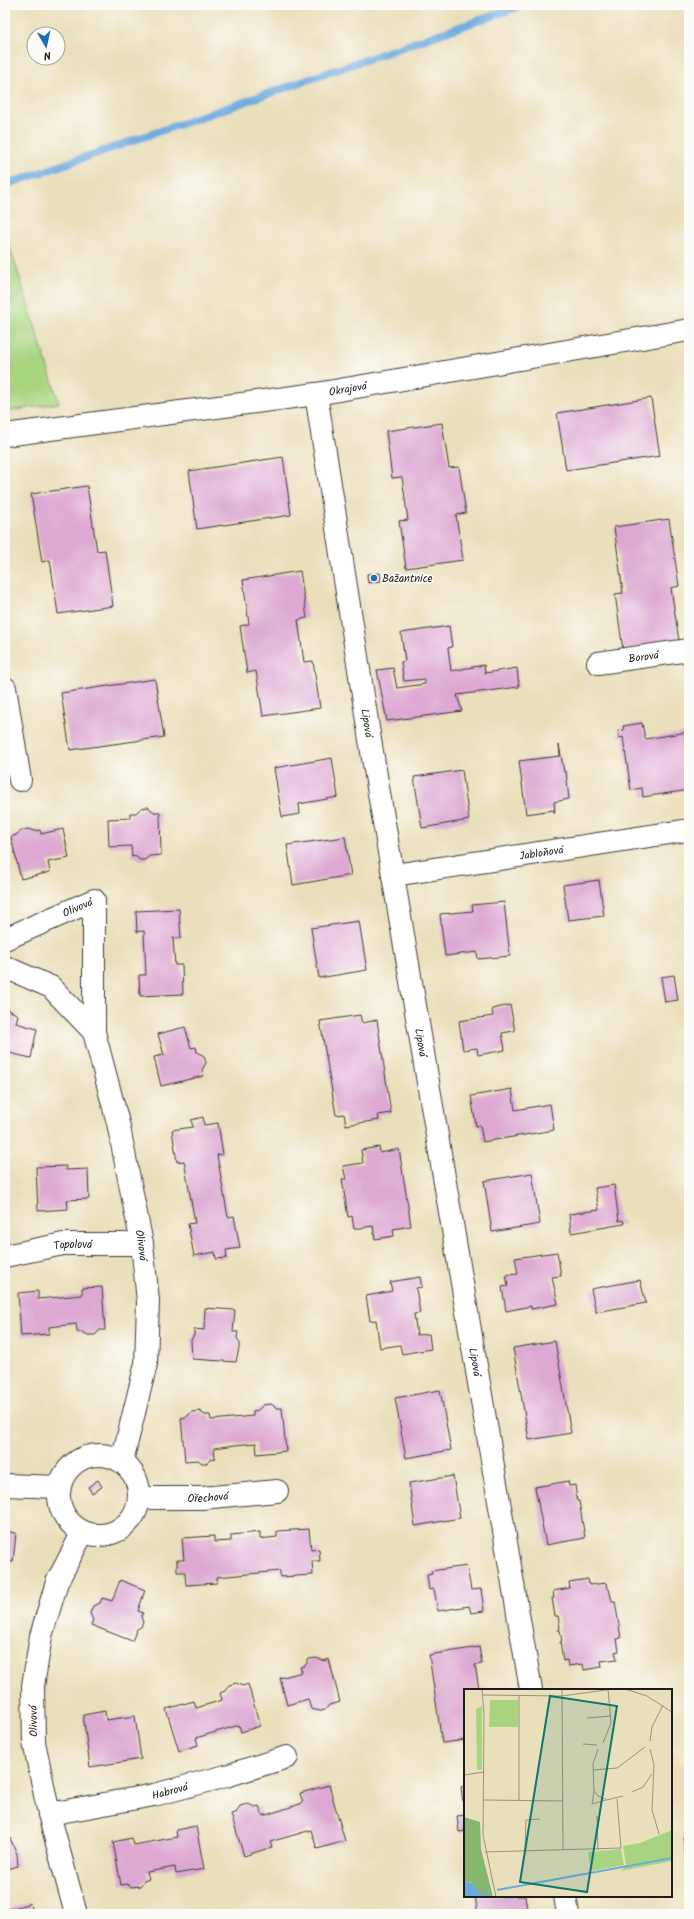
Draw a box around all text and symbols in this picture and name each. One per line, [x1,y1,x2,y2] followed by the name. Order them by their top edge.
[26,26,66,66] north arrow
[43,45,52,64] text: N
[328,377,370,402] street label: Okrajová
[382,570,433,588] place label: Bažantnice
[369,573,379,583] marker: Bažantnice
[627,646,662,669] street label: Borová
[355,708,378,741] street label: Lipová
[518,841,567,866] street label: Jabloňová
[60,893,97,923] street label: Olivová
[409,1027,432,1060] street label: Lipová
[129,1228,152,1264] street label: Olivová
[52,1236,94,1256] street label: Topolová
[463,1346,486,1380] street label: Lipová
[188,1487,231,1508] street label: Ořechová
[464,1689,672,1897] inset map
[25,1703,43,1737] street label: Olivová
[150,1778,192,1805] street label: Habrová

